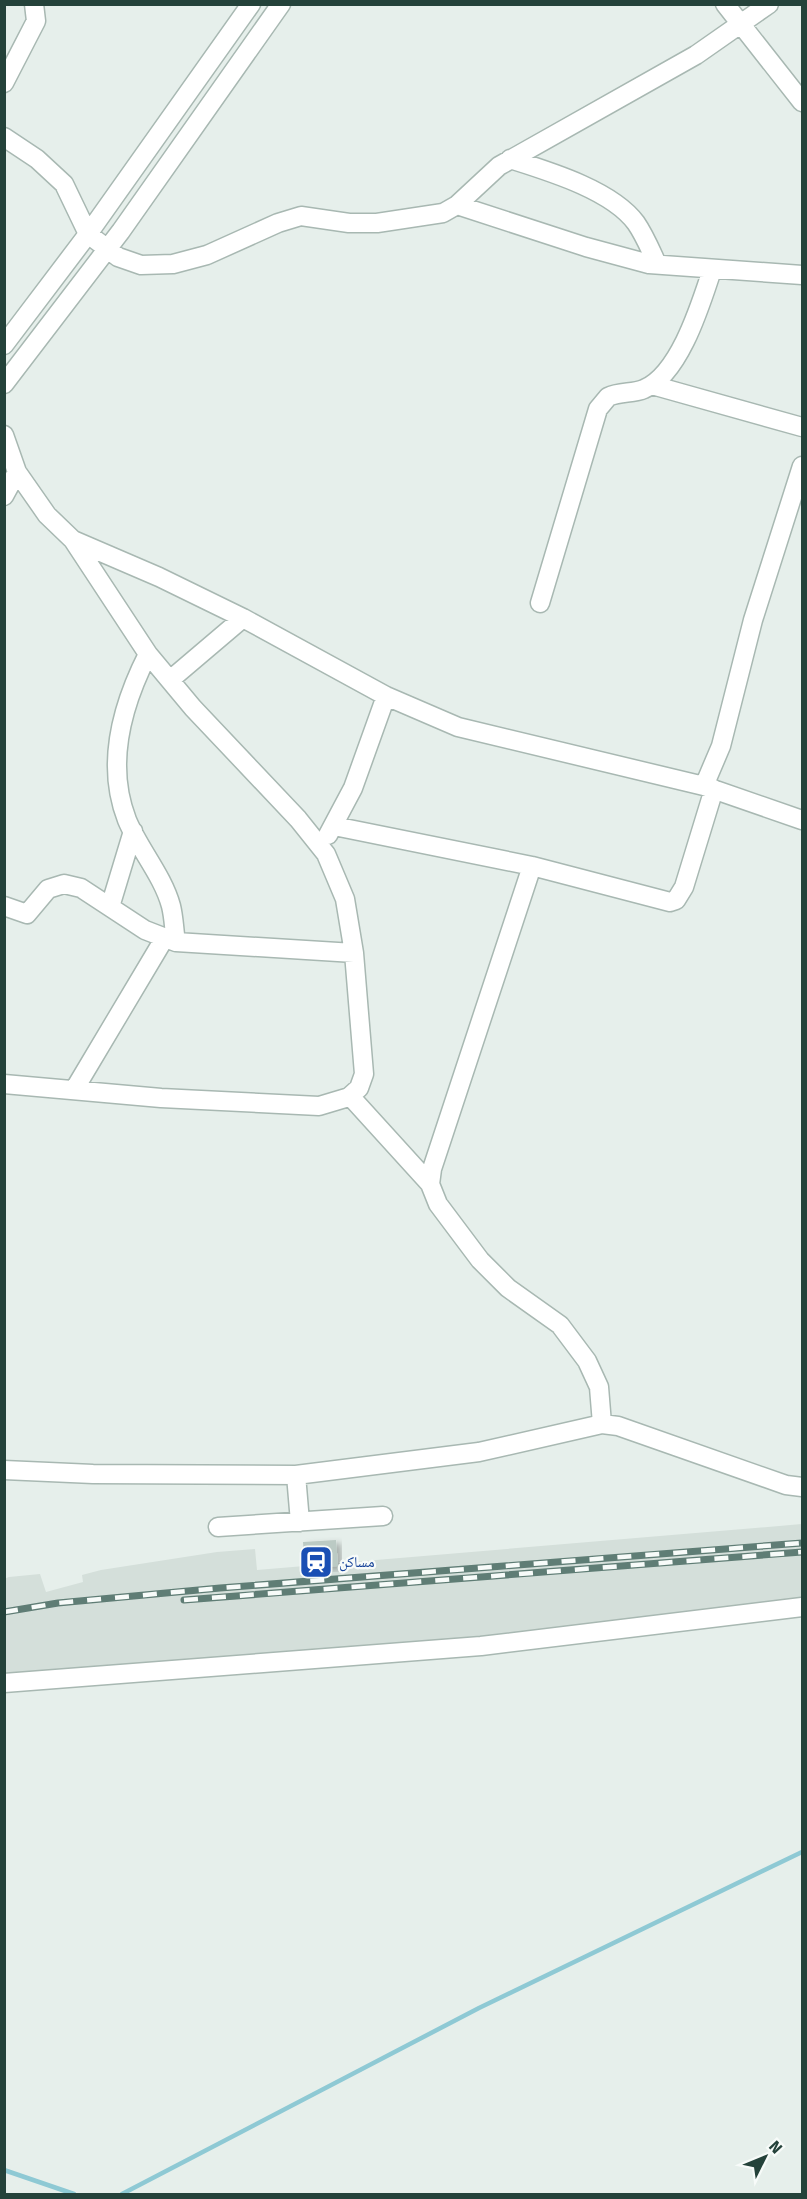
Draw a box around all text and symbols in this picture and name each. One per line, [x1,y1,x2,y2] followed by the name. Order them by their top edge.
[298,1544,334,1580] station icon: مساكن
[339,1553,375,1572] place label: مساكن
[735,2127,795,2187] north arrow
[765,2137,786,2157] text: N

